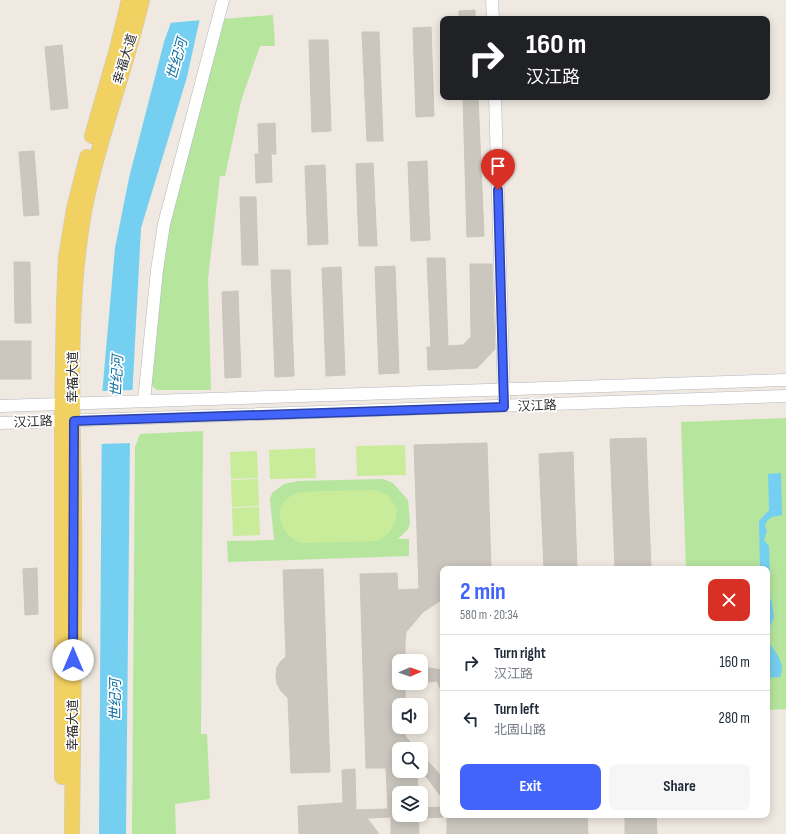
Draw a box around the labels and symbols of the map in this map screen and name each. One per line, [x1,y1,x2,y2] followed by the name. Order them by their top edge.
[110,32,140,86] street label: 幸福大道
[163,34,192,82] water label: 世纪河
[481,149,515,190] pin
[65,351,81,403] street label: 幸福大道
[107,352,127,397] water label: 世纪河
[517,397,557,415] street label: 汉江路
[13,413,53,431] street label: 汉江路
[52,639,94,681] position arrow
[392,654,428,690] north arrow
[107,676,124,721] water label: 世纪河
[65,699,81,751] street label: 幸福大道

